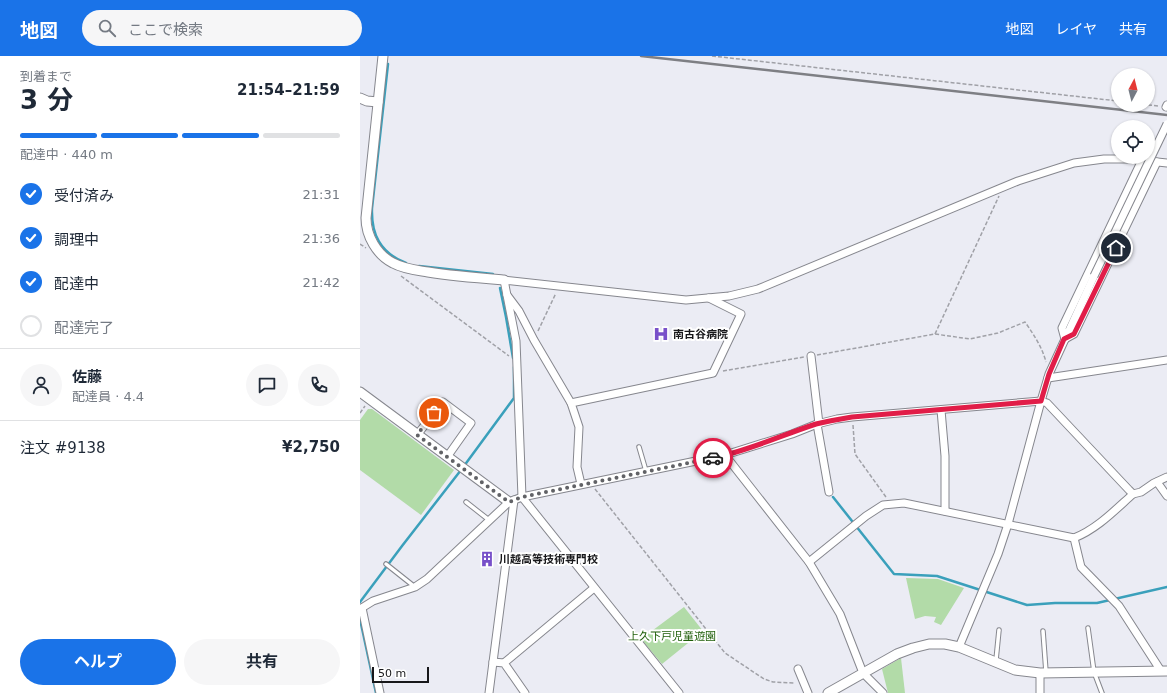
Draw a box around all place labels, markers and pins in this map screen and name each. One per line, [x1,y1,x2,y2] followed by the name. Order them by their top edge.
[1099,231,1133,265] pin
[652,325,670,343] hospital icon: 南古谷病院
[673,328,728,341] place label: 南古谷病院
[417,396,451,430] pin
[478,550,496,568] building icon: 川越高等技術専門校
[499,553,598,566] place label: 川越高等技術専門校

